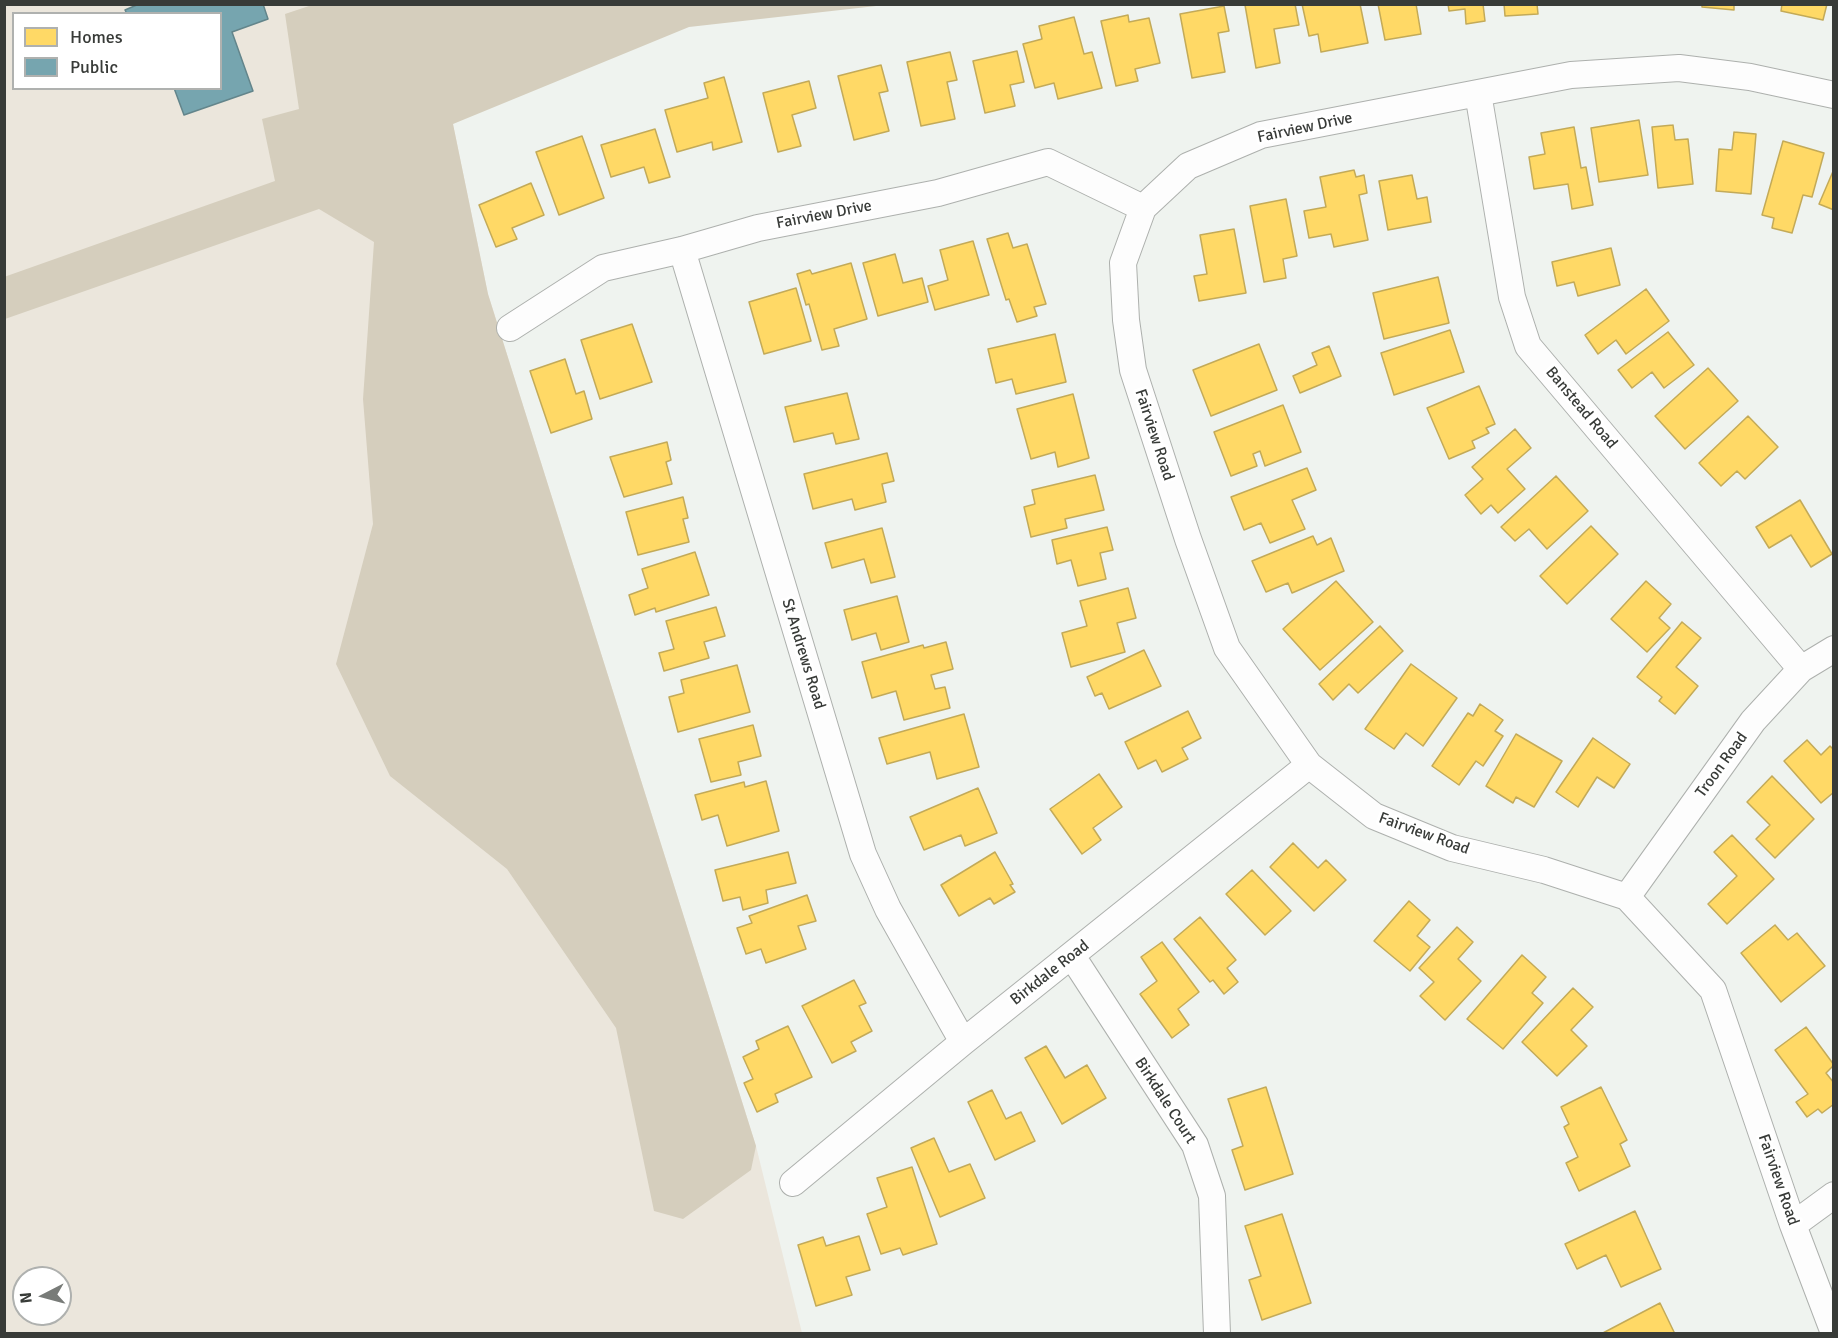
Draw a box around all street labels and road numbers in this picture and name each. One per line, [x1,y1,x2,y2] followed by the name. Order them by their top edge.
[1256,109,1354,147] street label: Fairview Drive
[775,196,873,234] street label: Fairview Drive
[1541,363,1621,453] street label: Banstead Road
[1130,387,1178,483] street label: Fairview Road
[777,596,829,712] street label: St Andrews Road
[1692,729,1752,801] street label: Troon Road
[1376,809,1472,859] street label: Fairview Road
[1007,936,1093,1010] street label: Birkdale Road
[1130,1054,1200,1148] street label: Birkdale Court
[1753,1132,1803,1228] street label: Fairview Road

